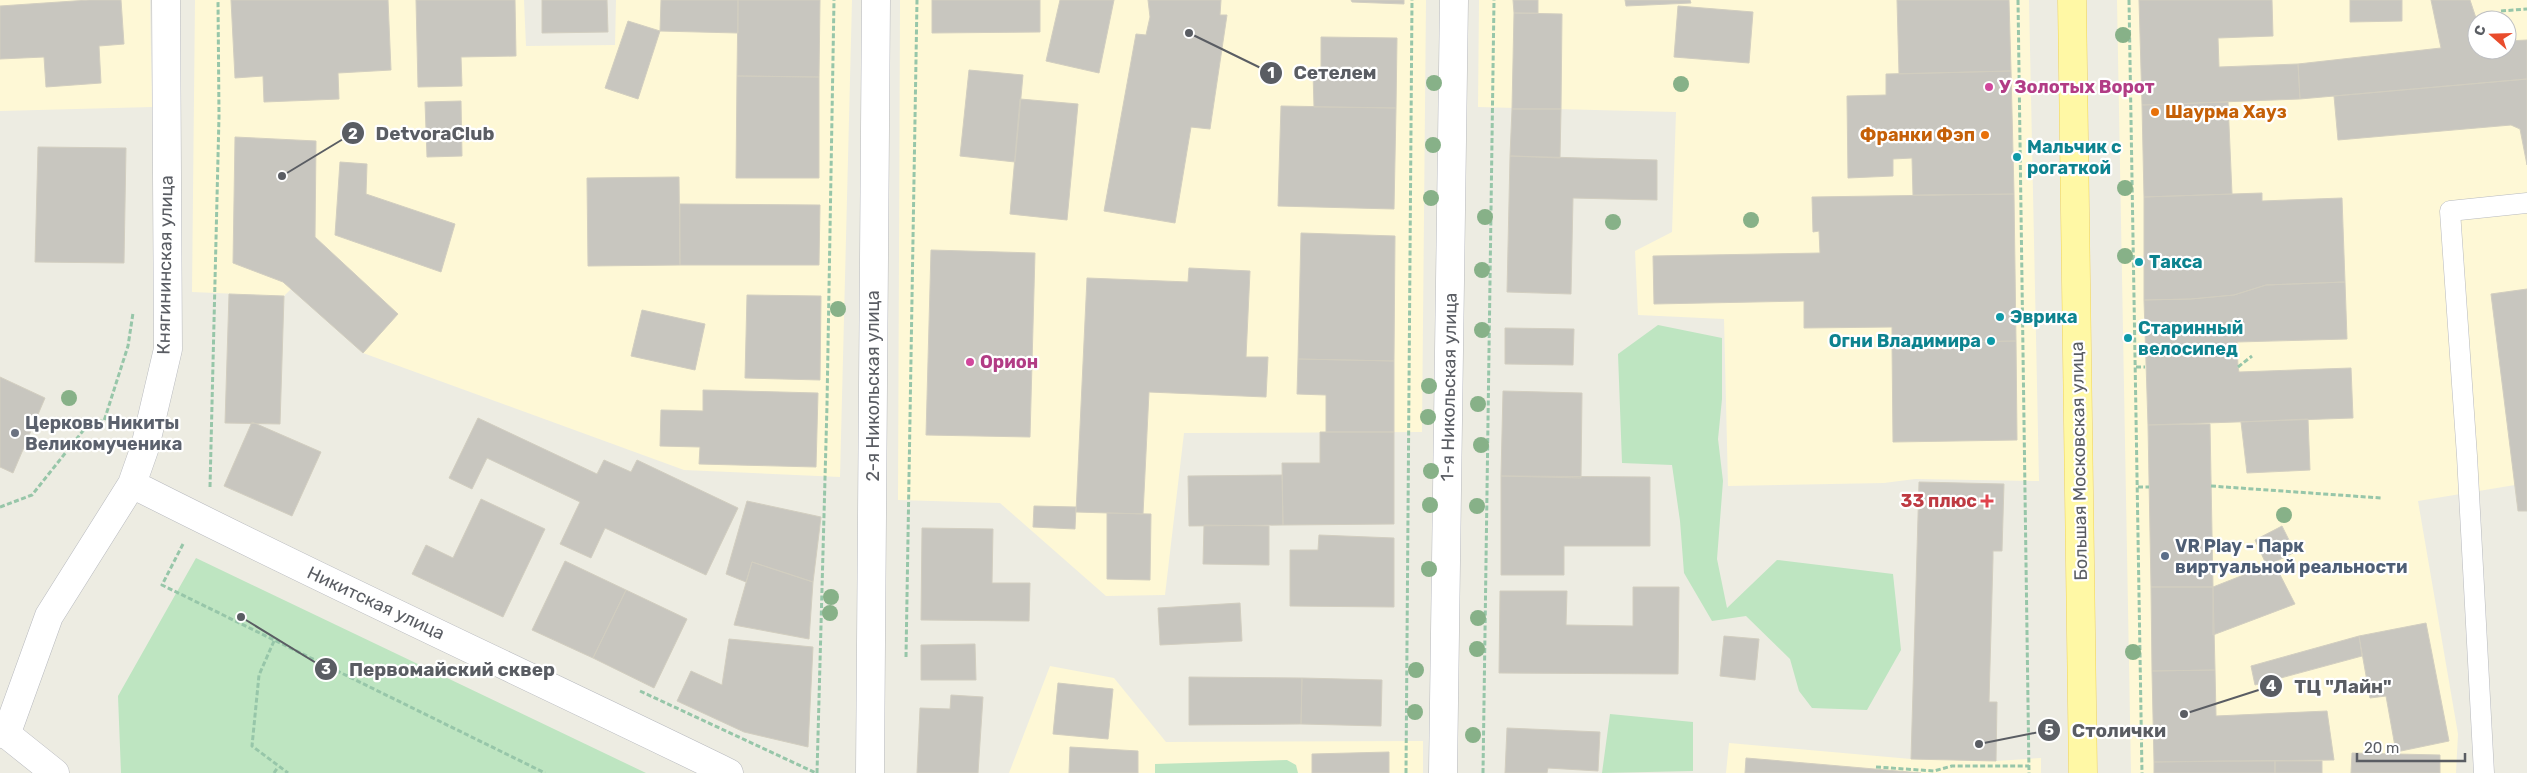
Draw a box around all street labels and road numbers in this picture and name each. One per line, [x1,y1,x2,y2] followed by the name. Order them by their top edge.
[152,175,178,355] street label: Княгининская улица
[862,290,884,482] street label: 2-я Никольская улица
[1436,292,1462,482] street label: 1-я Никольская улица
[2066,341,2092,581] street label: Большая Московская улица
[304,562,448,644] street label: Никитская улица

